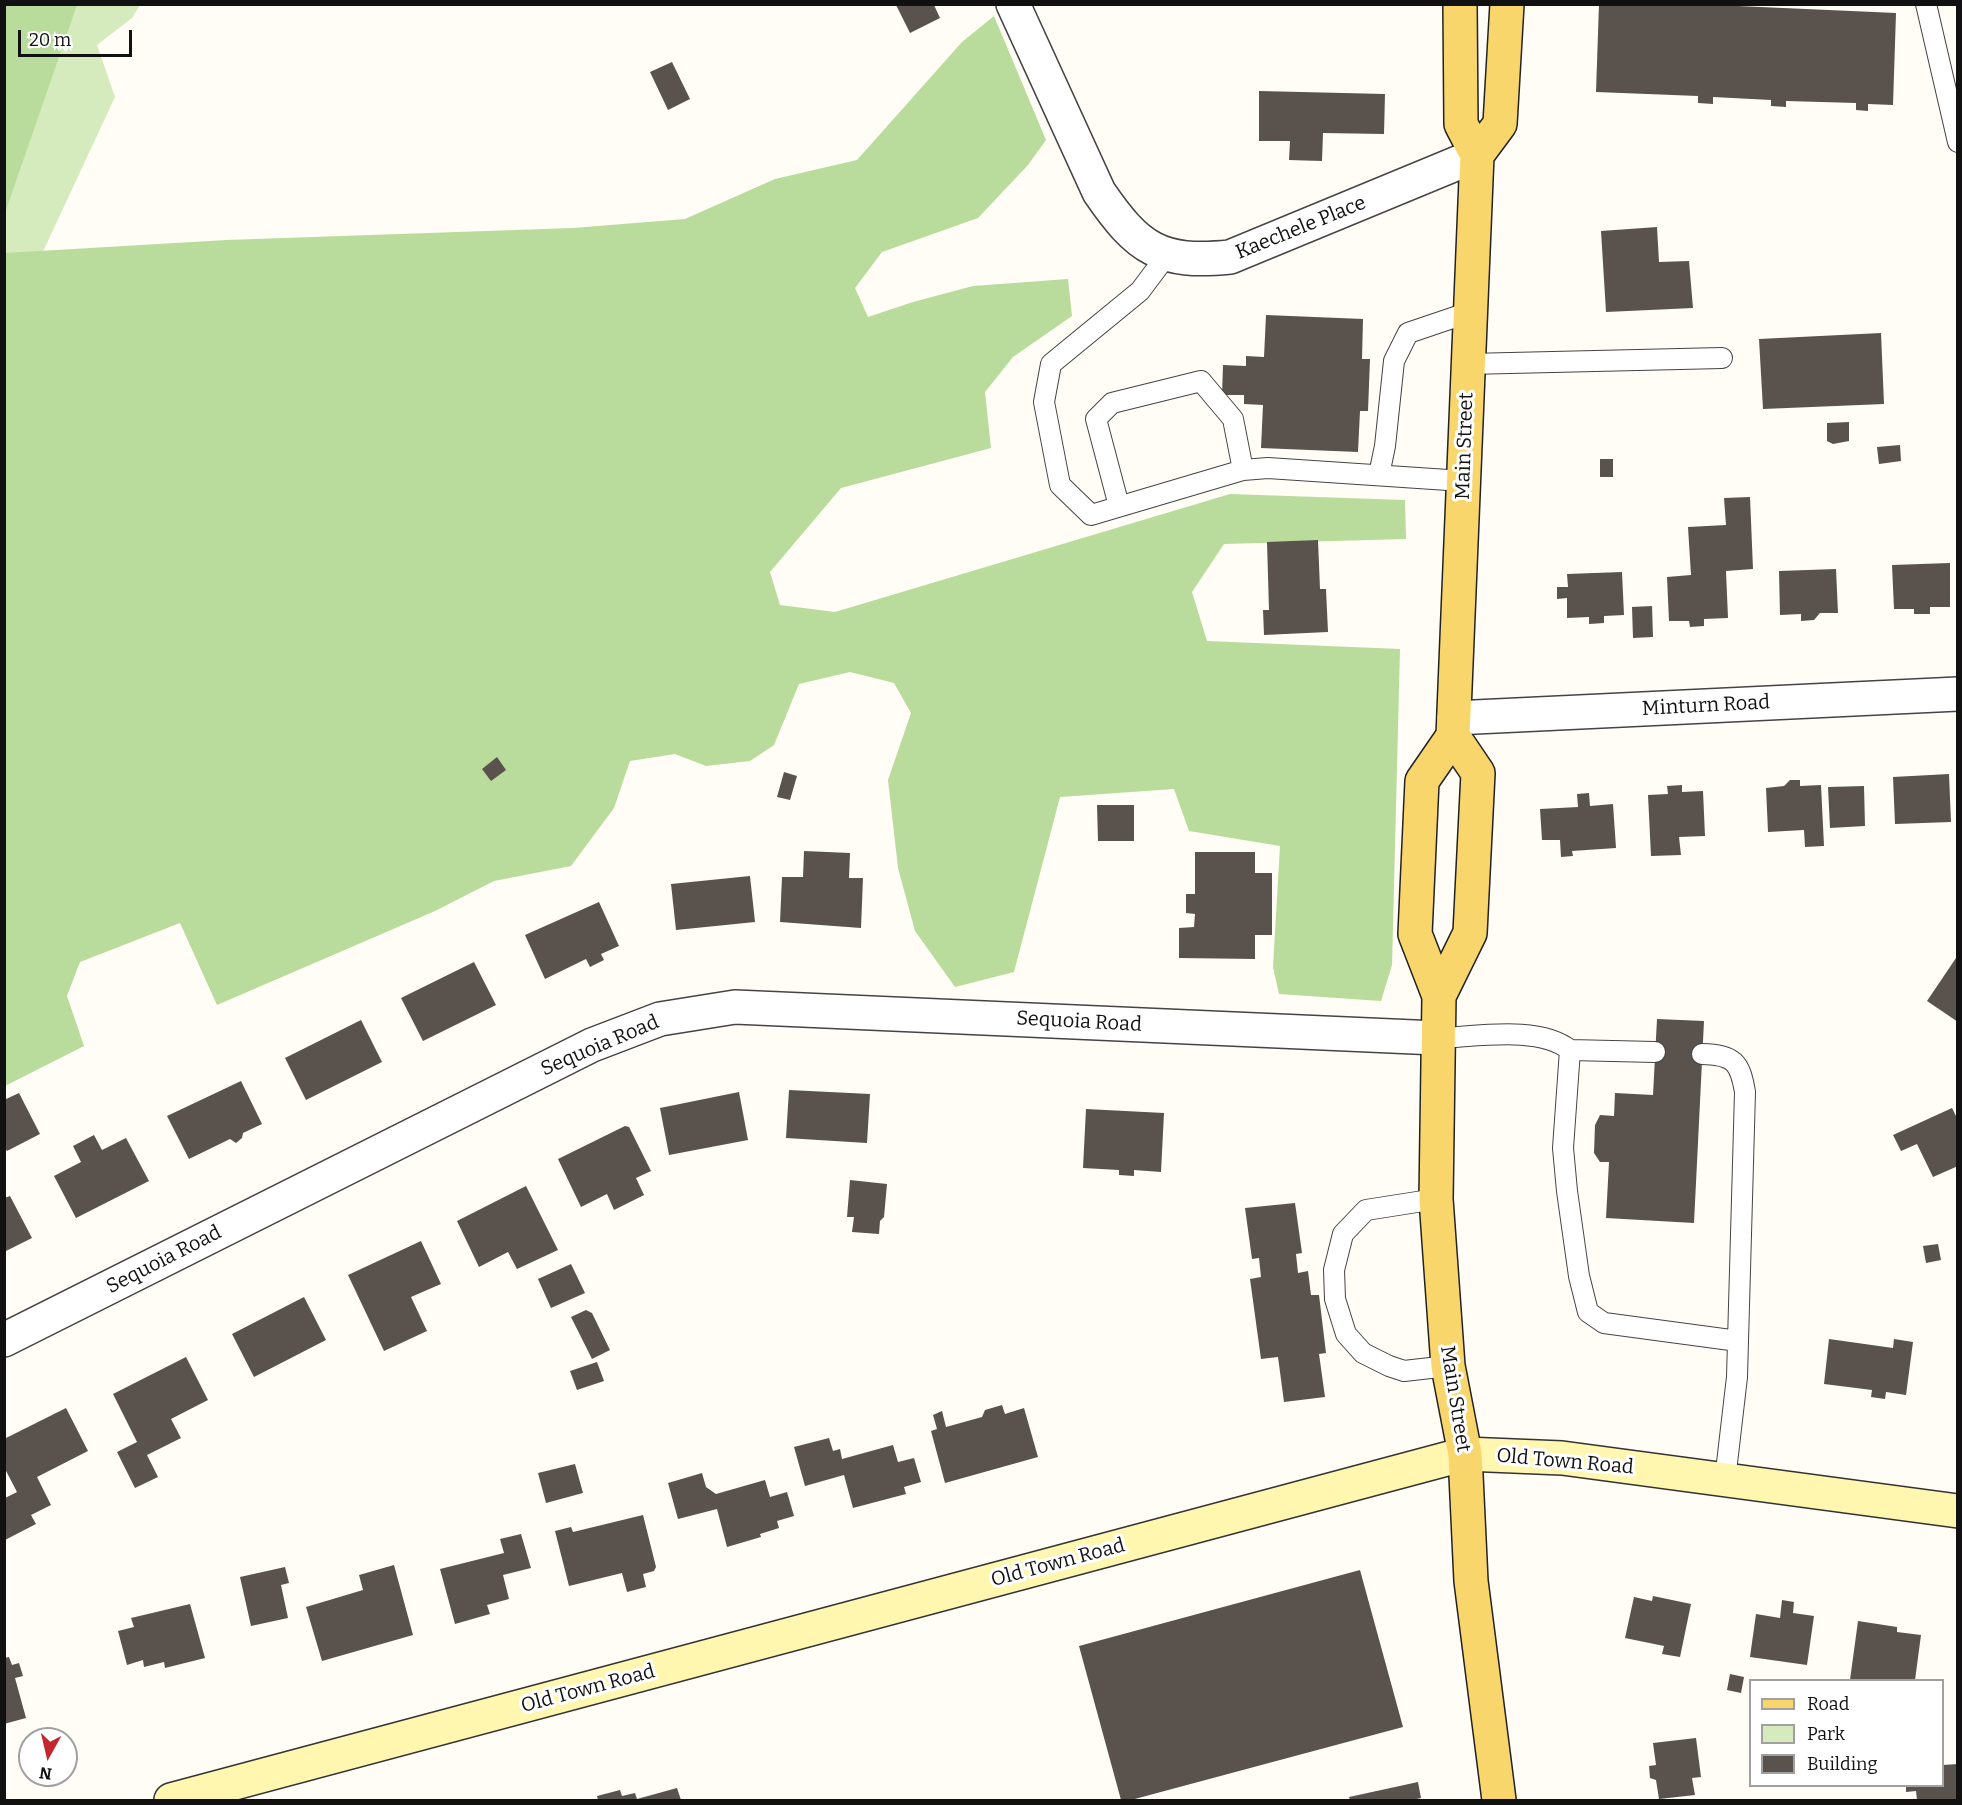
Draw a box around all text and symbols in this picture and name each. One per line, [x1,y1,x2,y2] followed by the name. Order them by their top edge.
[21,18,135,56] scale bar
[29,29,71,51] text: 20 m
[1232,191,1370,265] street label: Kaechele Place
[1451,392,1479,500] street label: Main Street
[1641,691,1771,721] street label: Minturn Road
[1016,1007,1142,1037] street label: Sequoia Road
[537,1010,663,1082] street label: Sequoia Road
[103,1221,225,1299] street label: Sequoia Road
[1435,1344,1475,1454] street label: Main Street
[1495,1444,1635,1480] street label: Old Town Road
[988,1534,1128,1592] street label: Old Town Road
[518,1660,658,1718] street label: Old Town Road
[1749,1679,1944,1787] legend
[1807,1693,1849,1715] text: Road
[1807,1723,1845,1745] text: Park
[18,1727,78,1787] north arrow
[1807,1753,1878,1775] text: Building
[38,1763,53,1784] text: N

